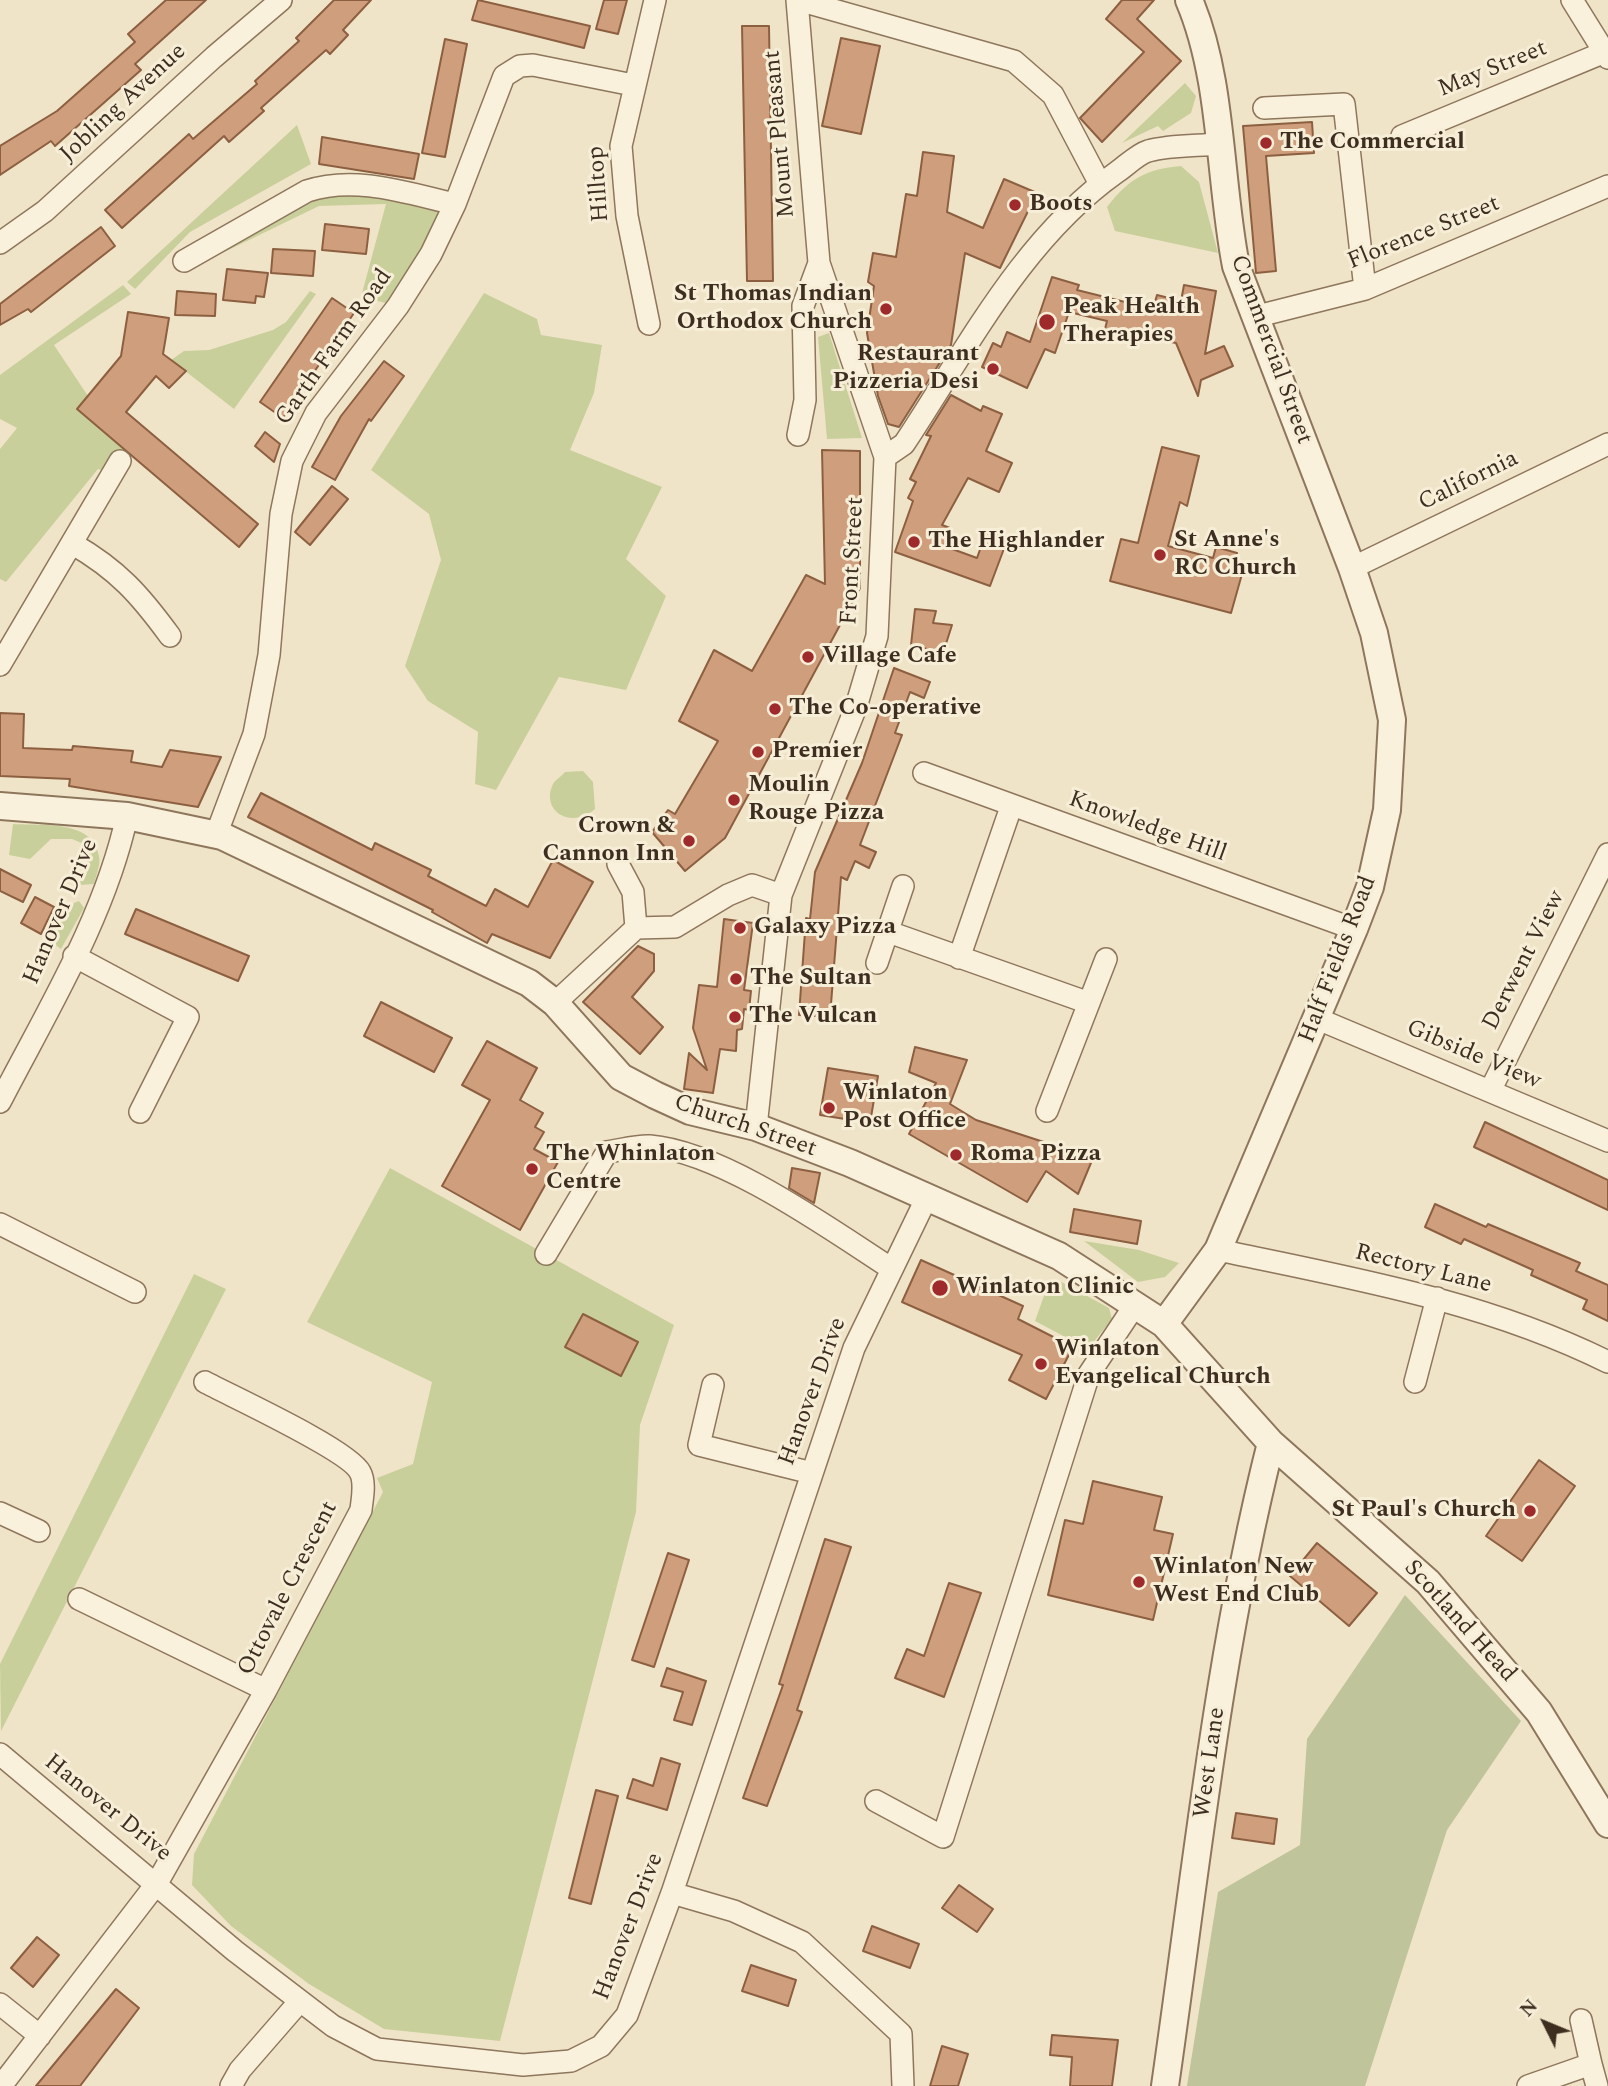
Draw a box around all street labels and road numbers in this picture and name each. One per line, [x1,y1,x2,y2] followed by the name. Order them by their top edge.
[1434,35,1552,105] street label: May Street
[55,38,193,170] street label: Jobling Avenue
[759,49,803,219] street label: Mount Pleasant
[583,145,617,223] street label: Hilltop
[1344,190,1504,278] street label: Florence Street
[1222,251,1318,449] street label: Commercial Street
[270,264,400,432] street label: Garth Farm Road
[1414,446,1524,518] street label: California
[836,496,872,626] street label: Front Street
[1064,786,1230,870] street label: Knowledge Hill
[18,835,106,989] street label: Hanover Drive
[1294,872,1384,1048] street label: Half Fields Road
[1477,886,1573,1036] street label: Derwent View
[1401,1015,1545,1097] street label: Gibside View
[670,1089,820,1165] street label: Church Street
[1352,1239,1494,1301] street label: Rectory Lane
[774,1314,854,1470] street label: Hanover Drive
[233,1497,345,1681] street label: Ottovale Crescent
[1397,1555,1521,1689] street label: Scotland Head
[1189,1706,1233,1820] street label: West Lane
[37,1749,177,1869] street label: Hanover Drive
[589,1849,671,2005] street label: Hanover Drive

